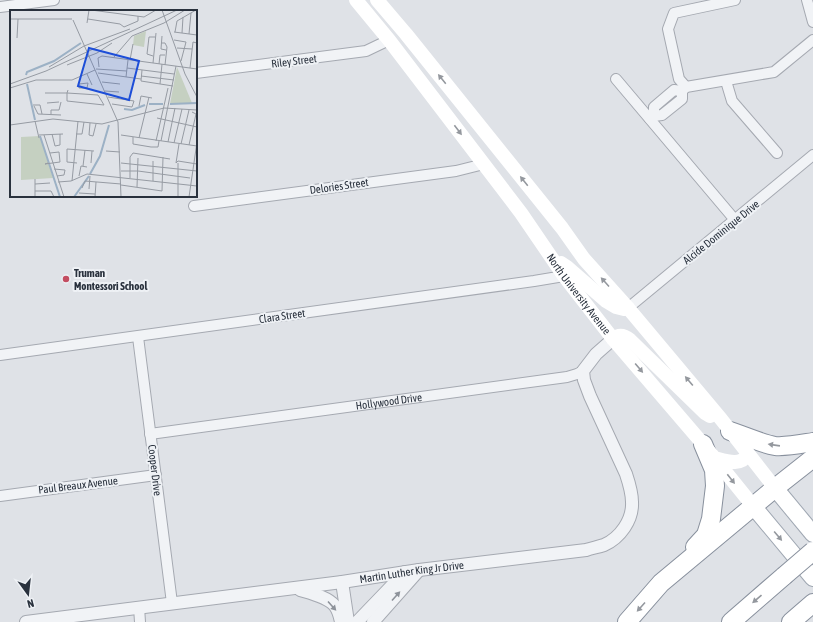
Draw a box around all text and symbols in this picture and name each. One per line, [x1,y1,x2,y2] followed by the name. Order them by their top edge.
[10,10,197,197] inset map
[270,52,318,70] street label: Riley Street
[438,74,447,85] one-way arrow
[454,124,462,135] one-way arrow
[520,175,528,186] one-way arrow
[309,176,369,196] street label: Delories Street
[680,198,762,266] street label: Alcide Dominique Drive
[545,251,613,337] street label: North University Avenue
[74,267,149,292] place label: Truman Montessori School
[61,274,71,284] marker: Truman Montessori School
[600,277,610,287] one-way arrow
[258,307,306,325] street label: Clara Street
[634,363,643,374] one-way arrow
[685,376,694,386] one-way arrow
[355,391,423,412] street label: Hollywood Drive
[768,442,781,448] one-way arrow
[146,444,164,496] street label: Cooper Drive
[727,473,735,484] one-way arrow
[37,474,119,496] street label: Paul Breaux Avenue
[774,531,783,542] one-way arrow
[359,559,465,585] street label: Martin Luther King Jr Drive
[8,574,48,614] north arrow
[391,591,401,601] one-way arrow
[753,594,762,603] one-way arrow
[26,597,35,610] text: N
[328,601,337,611] one-way arrow
[636,601,645,612] one-way arrow

